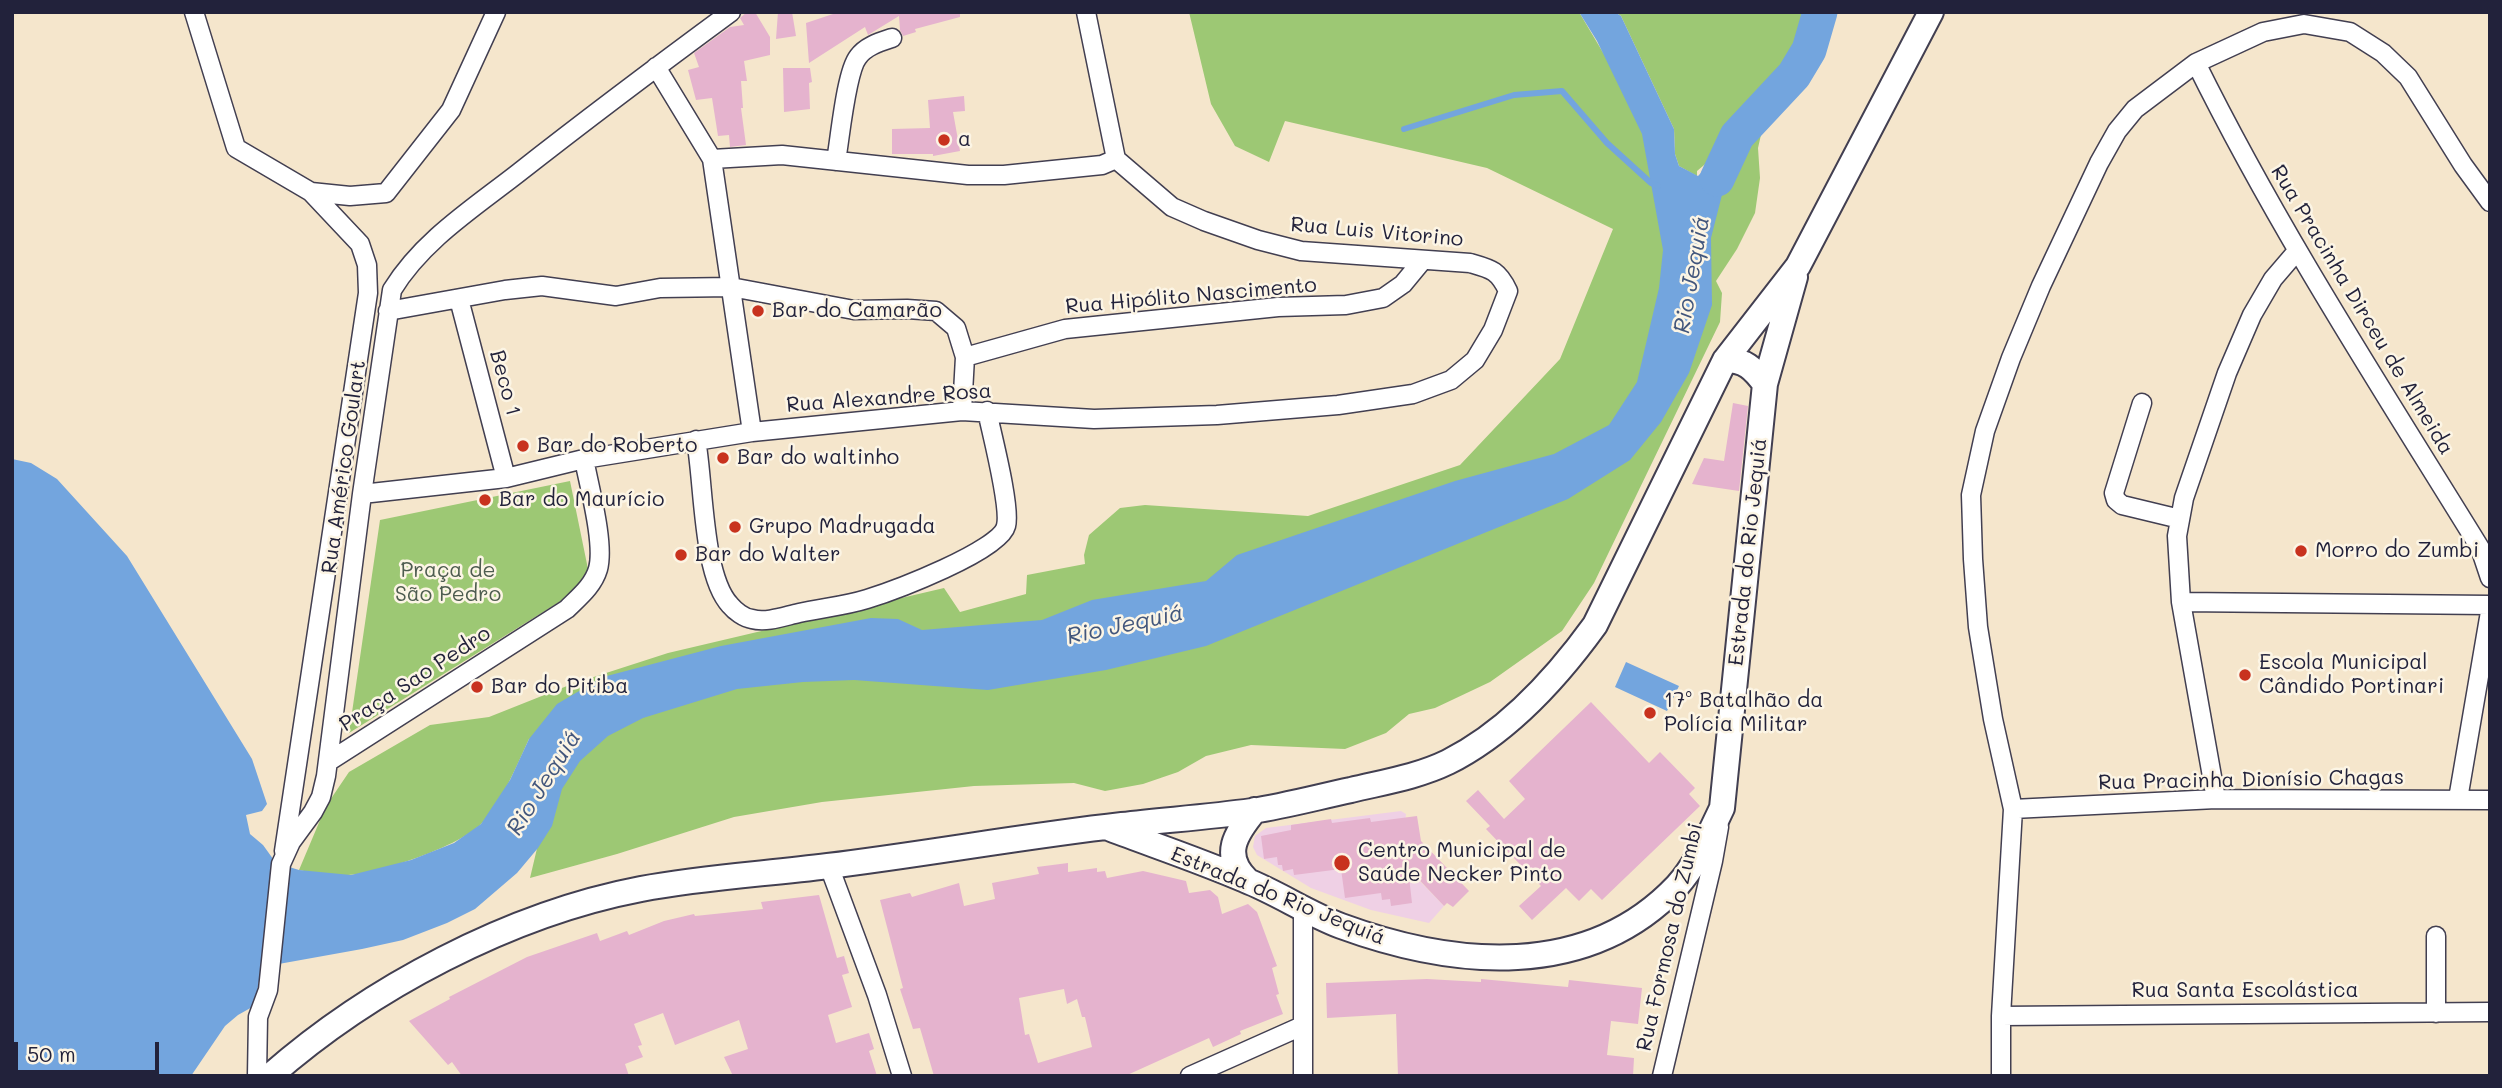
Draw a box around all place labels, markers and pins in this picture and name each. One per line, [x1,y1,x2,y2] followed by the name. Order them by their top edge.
[958,127,971,153] place label: a
[936,132,952,148] marker: a
[772,298,942,324] place label: Bar do Camarão
[750,303,766,319] marker: Bar do Camarão
[537,433,697,459] place label: Bar do Roberto
[515,438,531,454] marker: Bar do Roberto
[737,445,899,471] place label: Bar do waltinho
[715,450,731,466] marker: Bar do waltinho
[499,487,665,513] place label: Bar do Maurício
[477,492,493,508] marker: Bar do Maurício
[749,514,936,540] place label: Grupo Madrugada
[727,519,743,535] marker: Grupo Madrugada
[2315,538,2479,564] place label: Morro do Zumbi
[695,542,840,568] place label: Bar do Walter
[2293,543,2309,559] marker: Morro do Zumbi
[673,547,689,563] marker: Bar do Walter
[2259,650,2444,700] place label: Escola Municipal Cândido Portinari
[2237,667,2253,683] marker: Escola Municipal Cândido Portinari
[491,674,628,700] place label: Bar do Pitiba
[469,679,485,695] marker: Bar do Pitiba
[1664,688,1823,738] place label: 17º Batalhão da Polícia Militar
[1642,705,1658,721] marker: 17º Batalhão da Polícia Militar
[1358,838,1566,888] place label: Centro Municipal de Saúde Necker Pinto
[1332,853,1352,873] marker: Centro Municipal de Saúde Necker Pinto

